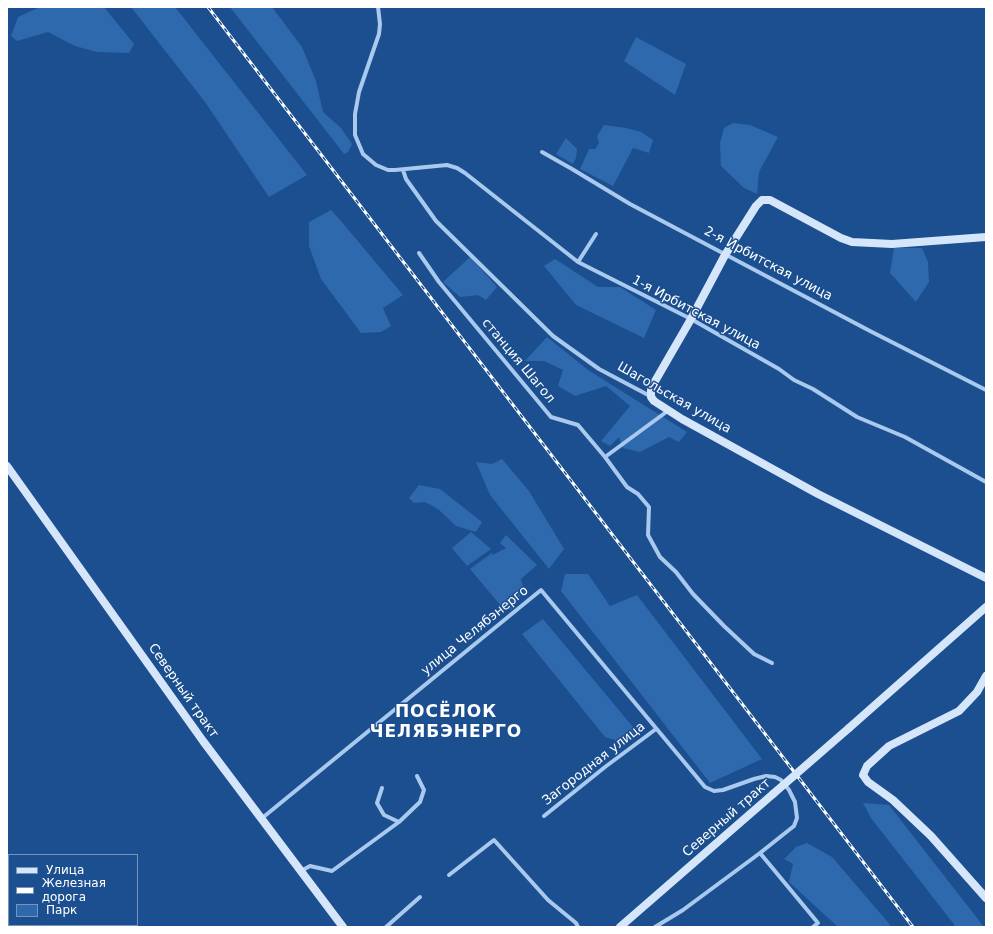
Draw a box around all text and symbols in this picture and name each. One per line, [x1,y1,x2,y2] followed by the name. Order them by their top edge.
[701,224,835,304] street label: 2-я Ирбитская улица
[629,273,763,353] street label: 1-я Ирбитская улица
[478,316,558,406] street label: станция Шагол
[614,359,734,437] street label: Шагольская улица
[418,583,532,679] street label: улица Челябэнерго
[145,641,221,741] street label: Северный тракт
[370,703,522,743] district label: ПОСЁЛОК ЧЕЛЯБЭНЕРГО
[540,719,648,809] street label: Загородная улица
[680,776,774,860] street label: Северный тракт
[8,854,138,926] legend
[46,863,84,877] text: Улица
[42,876,106,904] text: Железная дорога
[46,903,77,917] text: Парк

